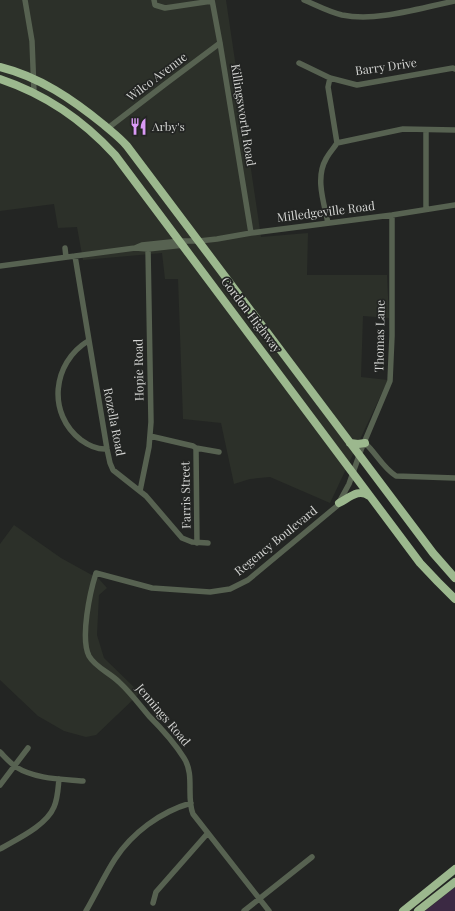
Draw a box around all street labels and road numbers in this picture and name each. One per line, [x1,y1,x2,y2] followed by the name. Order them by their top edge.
[122,48,190,105] street label: Wilco Avenue
[354,54,418,78] street label: Barry Drive
[228,63,260,167] street label: Killingsworth Road
[276,197,376,225] street label: Milledgeville Road
[218,273,286,355] street label: Gordon Highway
[370,300,388,372] street label: Thomas Lane
[129,339,147,401] street label: Hopie Road
[101,386,129,457] street label: Rozella Road
[176,460,194,529] street label: Farris Street
[231,502,320,579] street label: Regency Boulevard
[132,679,195,749] street label: Jennings Road

